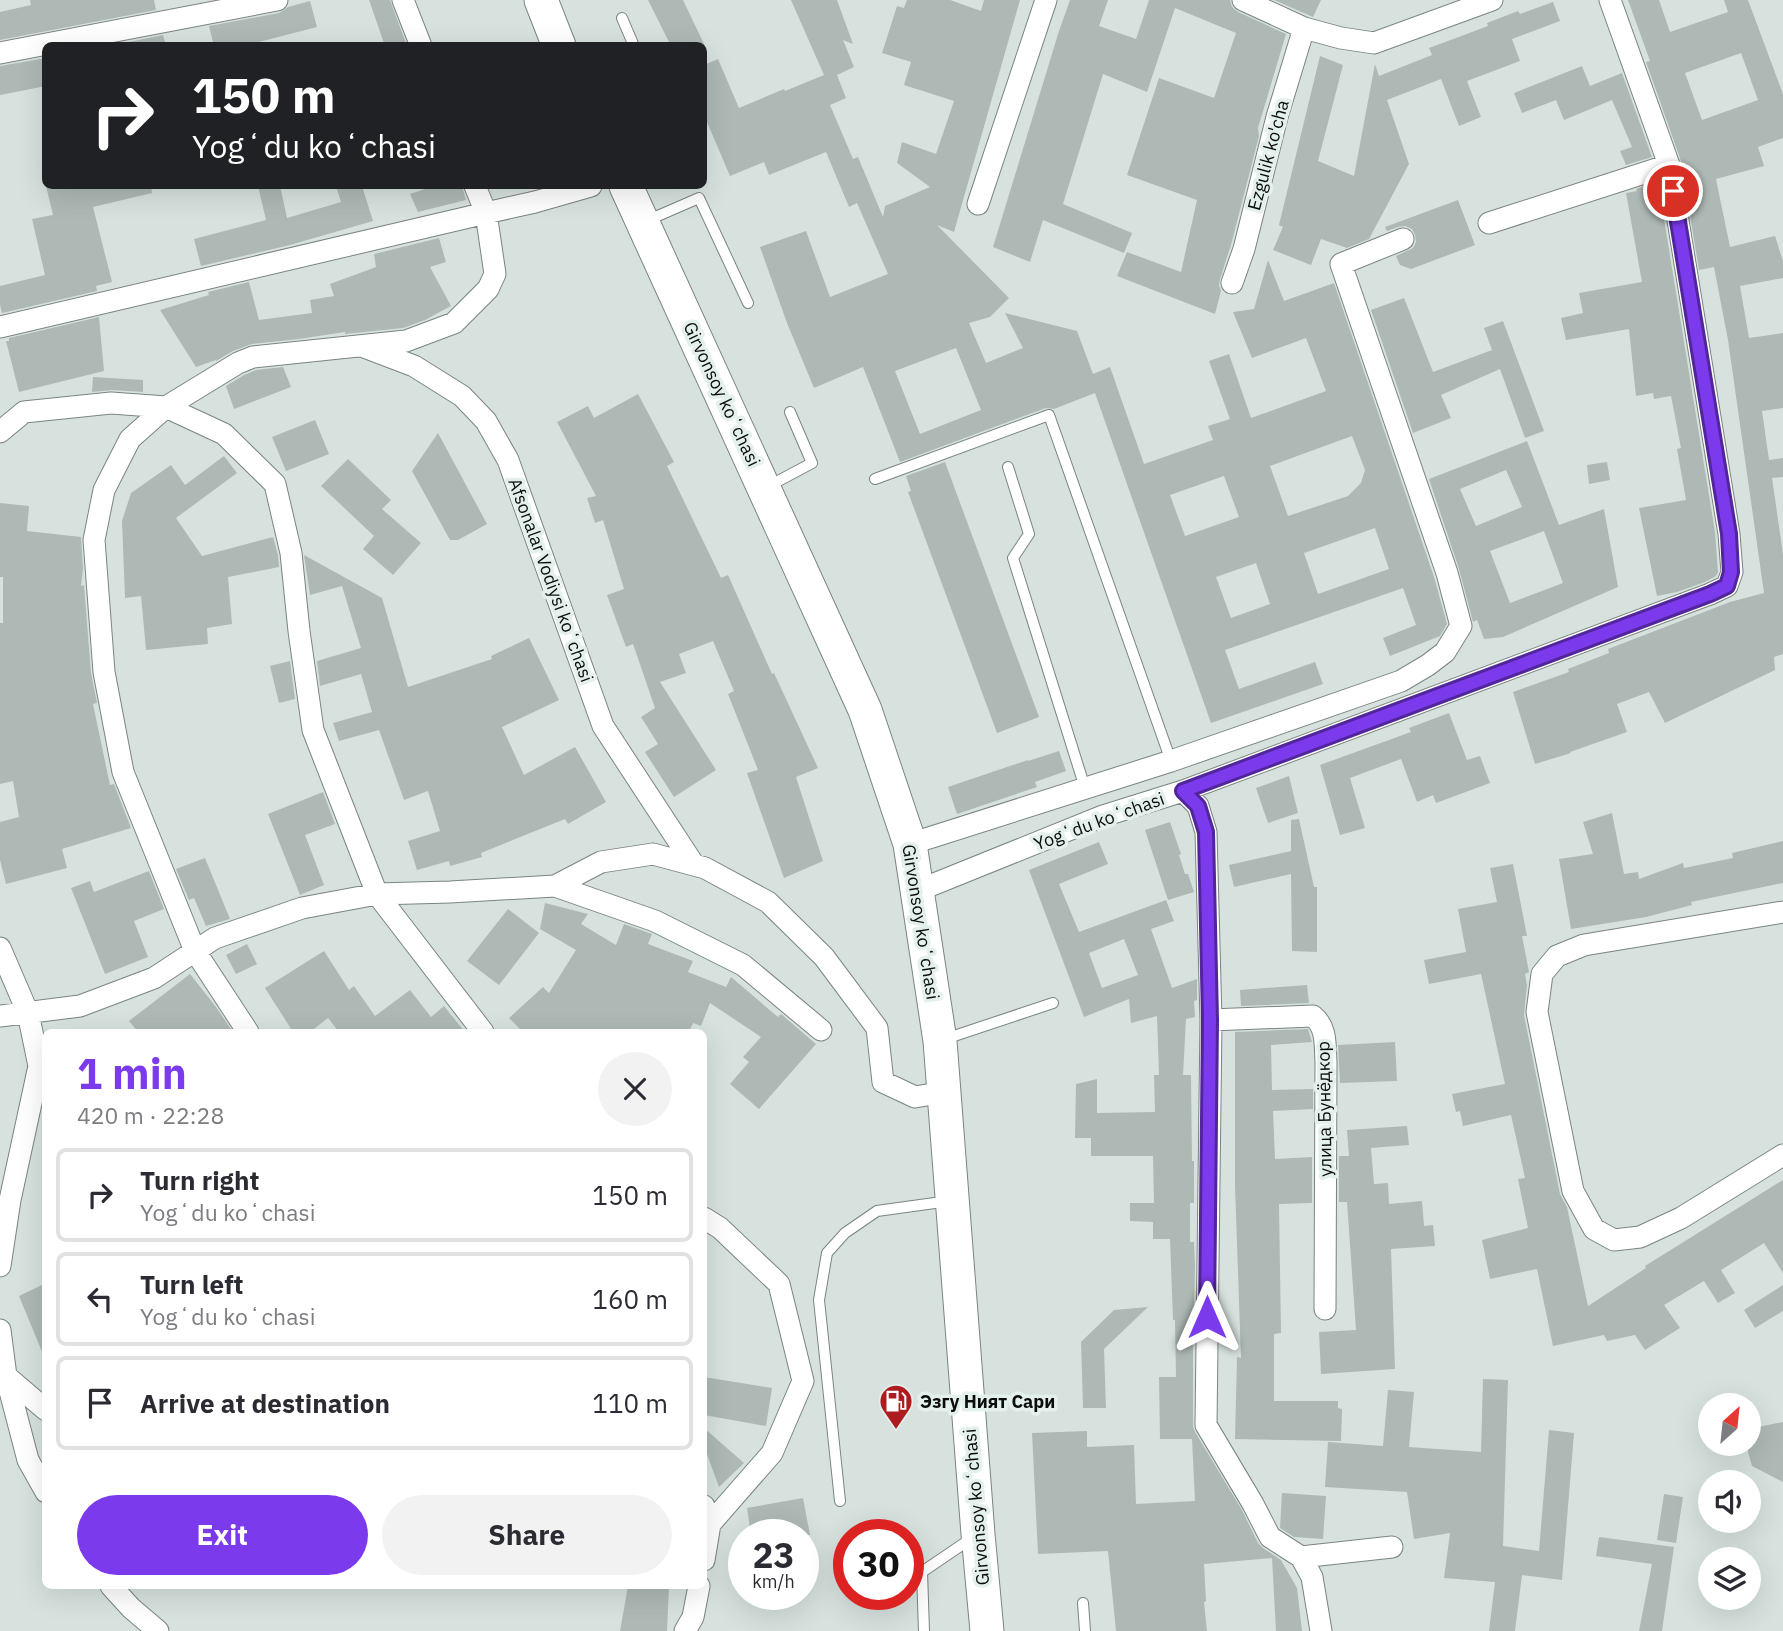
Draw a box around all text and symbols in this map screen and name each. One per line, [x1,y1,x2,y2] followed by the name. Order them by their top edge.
[192,63,336,126] text: 150 m
[77,70,168,161] icon: right
[1242,97,1294,213] street label: Ezgulik ko'cha
[192,125,436,167] text: Yogʻdu koʻchasi
[1643,161,1703,221] pin
[1654,172,1692,210] icon: arrive
[678,318,766,470] street label: Girvonsoy koʻchasi
[503,475,599,685] street label: Afsonalar Vodiysi koʻchasi
[1031,787,1167,855] street label: Yogʻdu koʻchasi
[897,843,945,1001] street label: Girvonsoy koʻchasi
[1311,1041,1337,1177] street label: улица Бунёдкор
[77,1046,187,1101] text: 1 min
[598,1052,672,1126] button: close
[77,1100,224,1130] text: 420 m · 22:28
[140,1163,259,1197] text: Turn right
[81,1176,119,1214] icon: right
[592,1178,668,1212] text: 150 m
[140,1197,315,1227] text: Yogʻdu koʻchasi
[140,1267,243,1301] text: Turn left
[81,1280,119,1318] icon: left
[1170,1280,1244,1354] position arrow
[592,1282,668,1316] text: 160 m
[140,1301,315,1331] text: Yogʻdu koʻchasi
[877,1382,915,1431] fuel station icon: Эзгу Ният Сари
[81,1384,119,1422] icon: arrive
[140,1386,390,1420] text: Arrive at destination
[592,1386,668,1420] text: 110 m
[920,1390,1055,1413] place label: Эзгу Ният Сари
[1698,1393,1760,1456] north arrow
[1698,1393,1761,1610] map controls
[958,1428,994,1586] street label: Girvonsoy koʻchasi
[1698,1470,1761,1533] button: sound
[77,1495,368,1575] button: Exit
[382,1495,672,1575] button: Share
[833,1519,924,1610] speed limit sign: 30
[752,1532,795,1578] text: 23
[1698,1547,1761,1610] button: layers
[752,1570,795,1593] text: km/h

